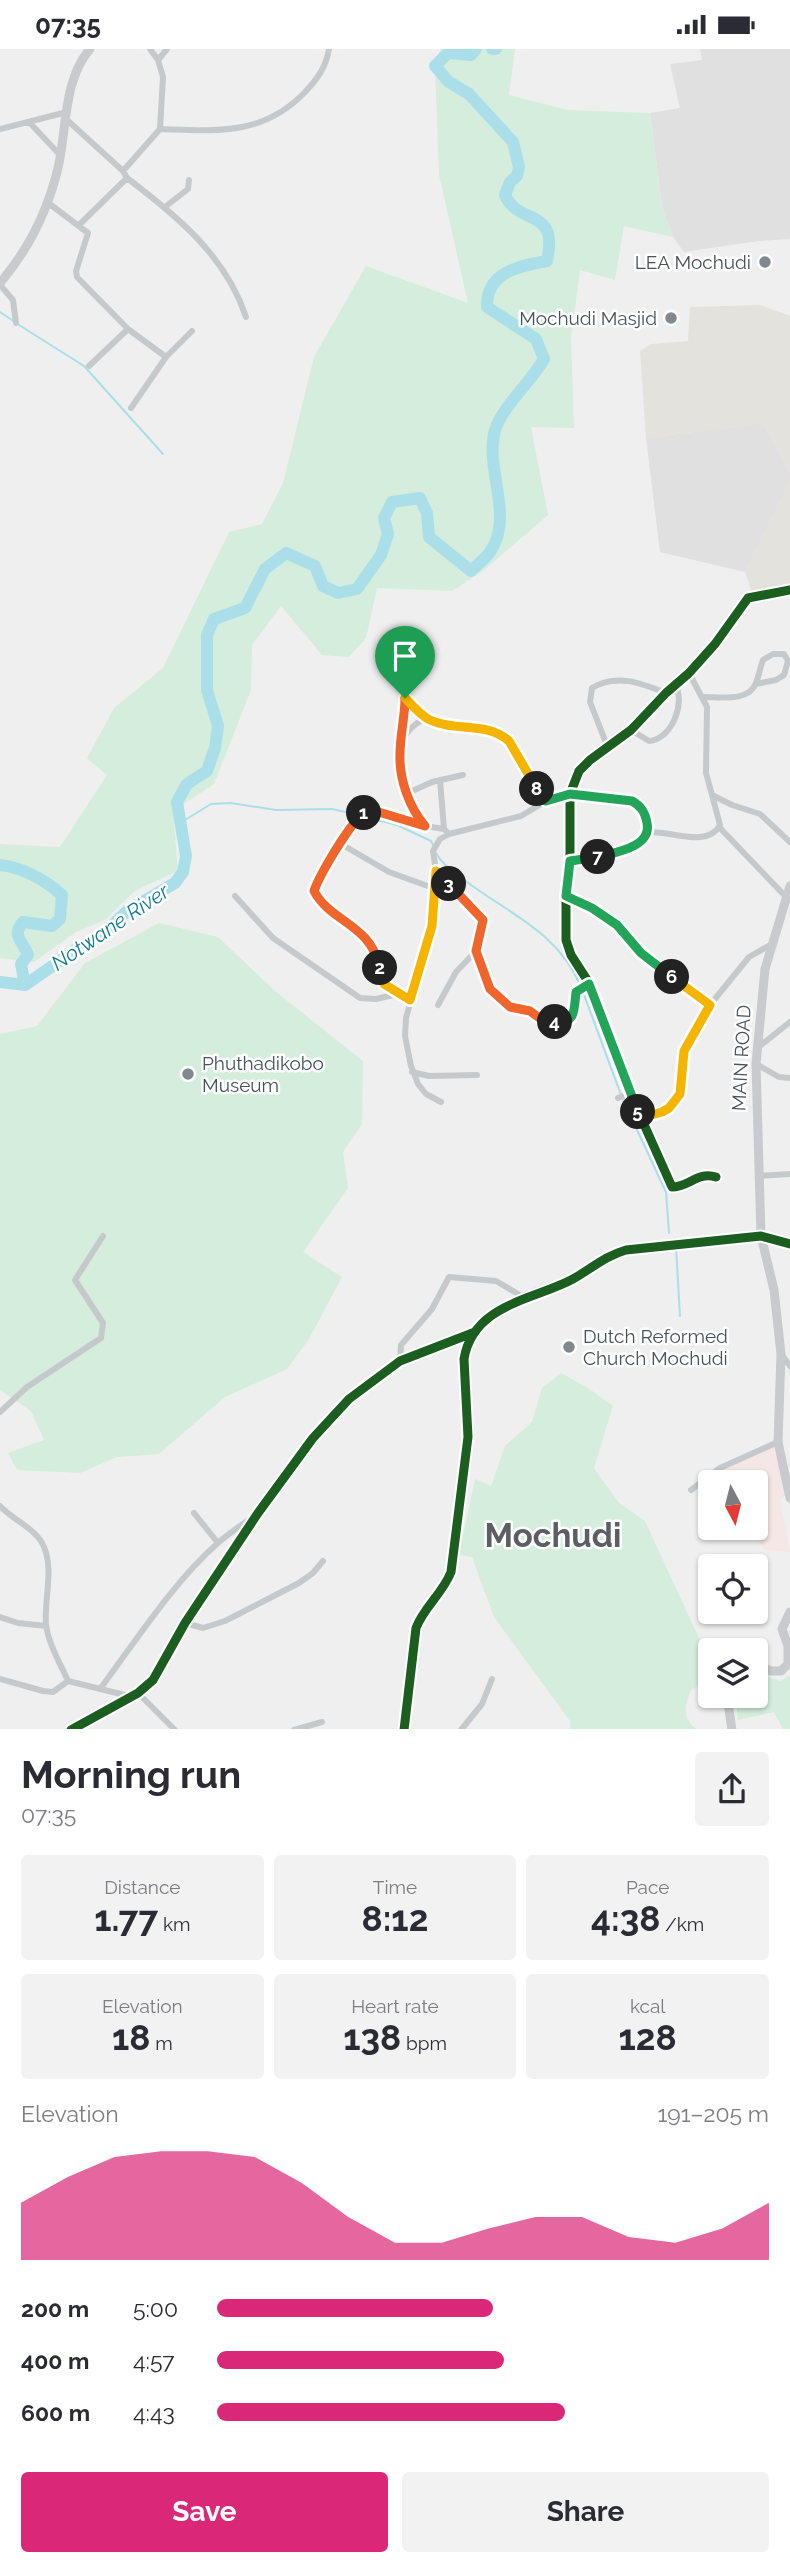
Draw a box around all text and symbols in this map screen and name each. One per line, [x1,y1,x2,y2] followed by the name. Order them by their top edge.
[35,10,101,40] text: 07:35
[635,251,751,273] place label: LEA Mochudi
[757,254,773,270] marker: LEA Mochudi
[519,307,657,329] place label: Mochudi Masjid
[663,310,679,326] marker: Mochudi Masjid
[375,626,435,698] pin
[386,637,424,675] icon: arrive
[520,771,554,807] pin: 8
[531,777,542,799] text: 8
[346,795,382,831] pin: 1
[359,801,368,823] text: 1
[580,839,616,875] pin: 7
[592,845,603,867] text: 7
[432,867,466,901] pin: 3
[443,872,454,894] text: 3
[46,878,174,976] water label: Notwane River
[362,951,398,985] pin: 2
[374,956,385,978] text: 2
[654,960,690,995] pin: 6
[666,965,677,987] text: 6
[727,1004,755,1112] street label: MAIN ROAD
[538,1005,572,1039] pin: 4
[549,1010,560,1032] text: 4
[202,1052,324,1096] place label: Phuthadikobo Museum
[180,1066,196,1082] marker: Phuthadikobo Museum
[620,1095,656,1129] pin: 5
[632,1100,643,1122] text: 5
[583,1325,728,1369] place label: Dutch Reformed Church Mochudi
[561,1339,577,1355] marker: Dutch Reformed Church Mochudi
[698,1470,768,1540] north arrow
[698,1470,768,1708] map controls
[485,1516,621,1555] district label: Mochudi
[698,1554,768,1624] button: locate
[698,1638,768,1708] button: layers
[21,1752,241,1797] text: Morning run
[695,1752,769,1826] button: share
[21,1801,76,1828] text: 07:35
[104,1876,180,1898] text: Distance
[373,1876,417,1898] text: Time
[626,1876,669,1898] text: Pace
[94,1898,158,1939] text: 1.77
[362,1898,428,1939] text: 8:12
[591,1898,660,1939] text: 4:38
[158,1913,191,1935] text: km
[660,1913,704,1935] text: /km
[102,1995,183,2017] text: Elevation
[351,1995,439,2017] text: Heart rate
[630,1995,665,2017] text: kcal
[112,2017,150,2058] text: 18
[343,2017,401,2058] text: 138
[619,2017,677,2058] text: 128
[150,2032,173,2054] text: m
[401,2032,447,2054] text: bpm
[21,2100,119,2127] text: Elevation
[657,2100,769,2127] text: 191–205 m
[21,2295,89,2322] text: 200 m
[133,2295,178,2322] text: 5:00
[21,2347,89,2374] text: 400 m
[133,2347,175,2374] text: 4:57
[21,2399,90,2426] text: 600 m
[133,2399,175,2426] text: 4:43
[21,2472,388,2552] button: Save
[402,2472,769,2552] button: Share

